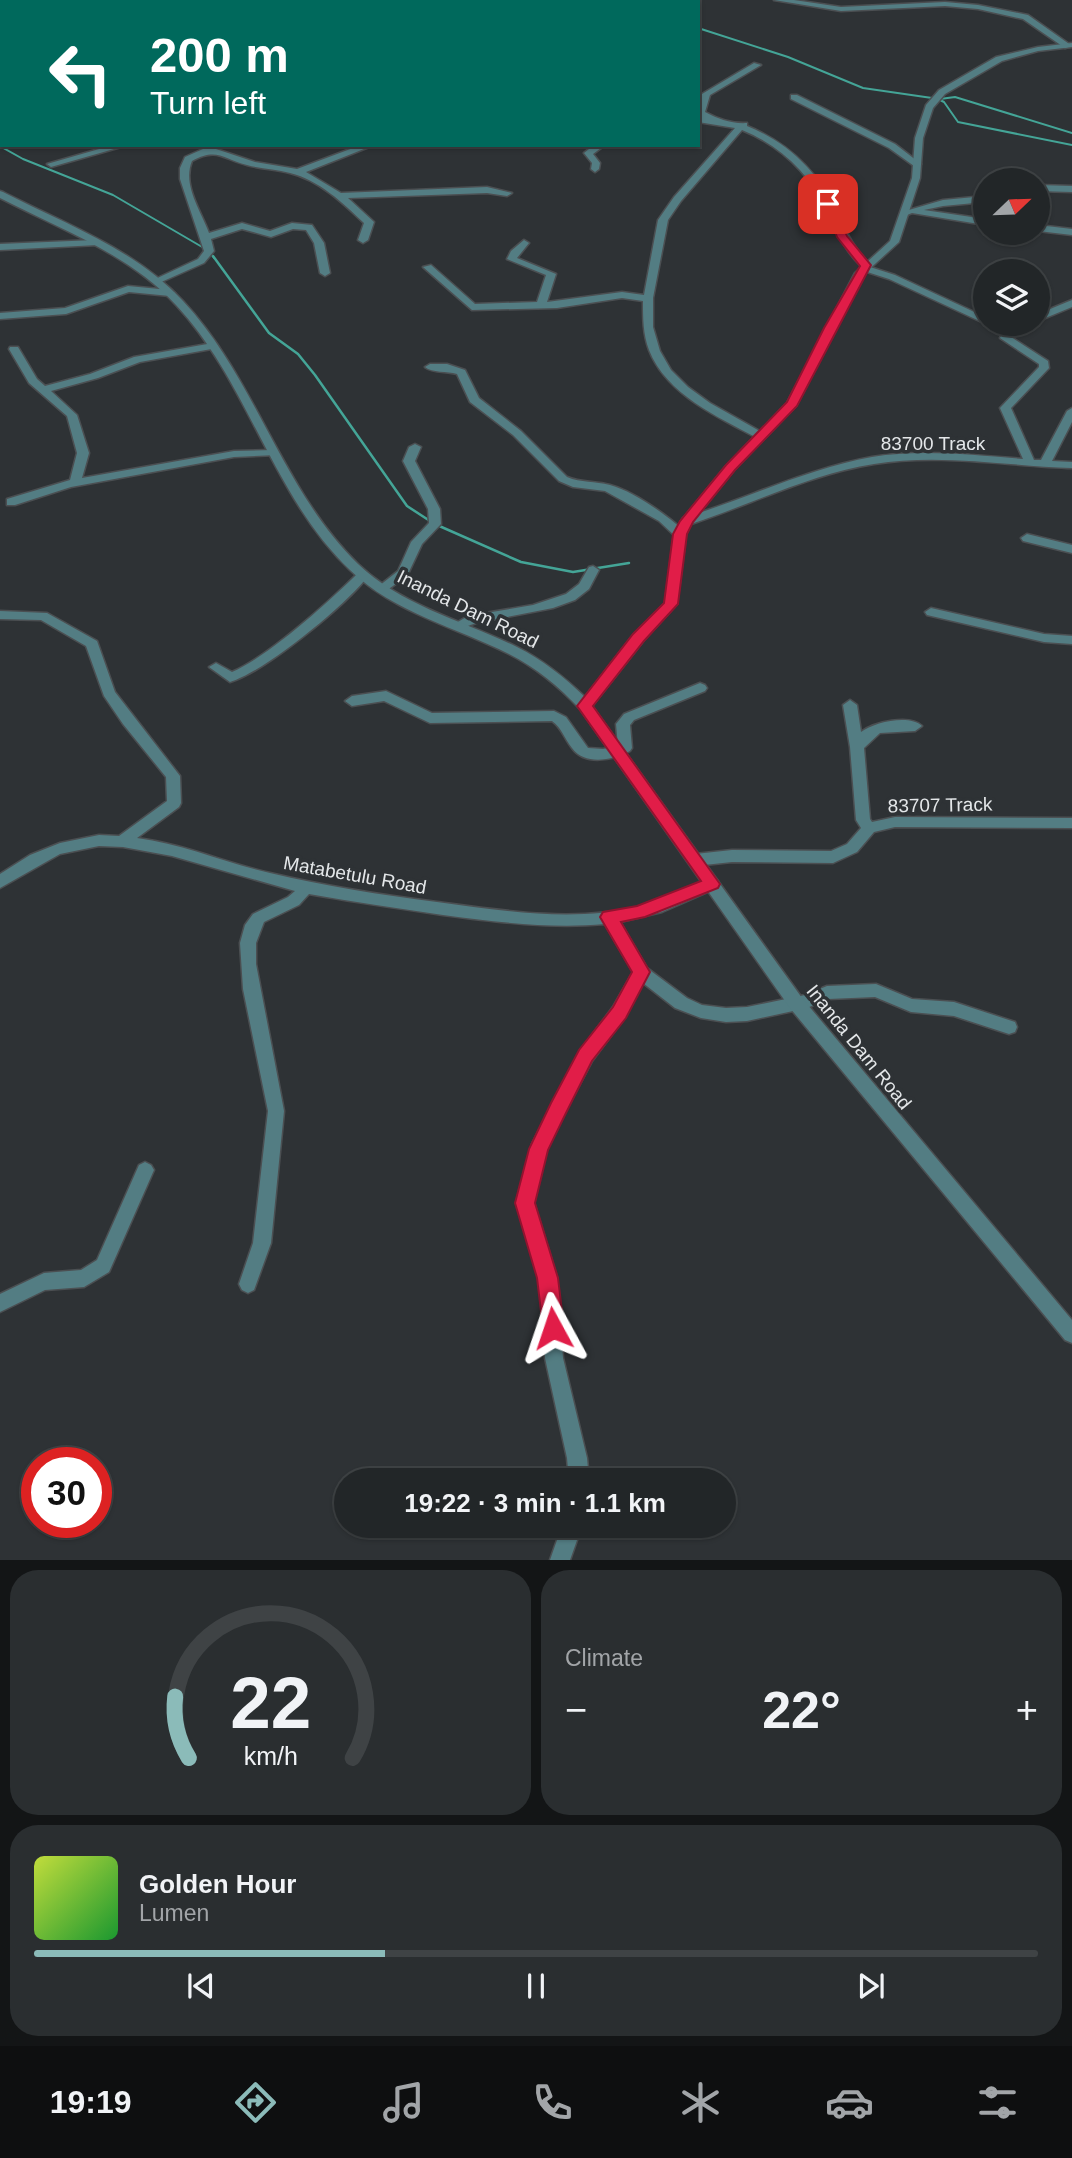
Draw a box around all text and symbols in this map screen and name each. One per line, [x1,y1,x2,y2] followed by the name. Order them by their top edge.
[35,28,126,119] icon: left
[150,28,289,82] text: 200 m
[150,85,266,121] text: Turn left
[973,168,1050,245] north arrow
[973,168,1050,336] map controls
[798,174,858,234] pin
[809,185,847,223] icon: arrive
[973,259,1050,336] button: layers
[881,433,986,454] street label: 83700 Track
[394,566,542,652] street label: Inanda Dam Road
[888,794,993,816] street label: 83707 Track
[282,852,428,898] street label: Matabetulu Road
[802,980,916,1114] street label: Inanda Dam Road
[516,1291,590,1365] position arrow
[21,1447,112,1538] speed limit sign: 30
[404,1488,666,1518] text: 19:22 · 3 min · 1.1 km
[565,1645,643,1671] text: Climate
[230,1663,311,1744] text: 22
[762,1681,841,1739] text: 22°
[565,1689,587,1731] text: −
[1016,1689,1038,1731] text: +
[243,1742,298,1770] text: km/h
[139,1869,296,1899] text: Golden Hour
[139,1900,209,1926] text: Lumen
[182,1967,220,2005] icon: previous
[517,1967,555,2005] icon: pause
[852,1967,890,2005] icon: next
[231,2078,280,2127] icon: directions
[379,2078,428,2127] icon: music
[528,2078,577,2127] icon: phone
[676,2078,725,2127] icon: climate
[825,2078,874,2127] icon: car
[973,2078,1022,2127] icon: filters
[50,2084,132,2120] text: 19:19

